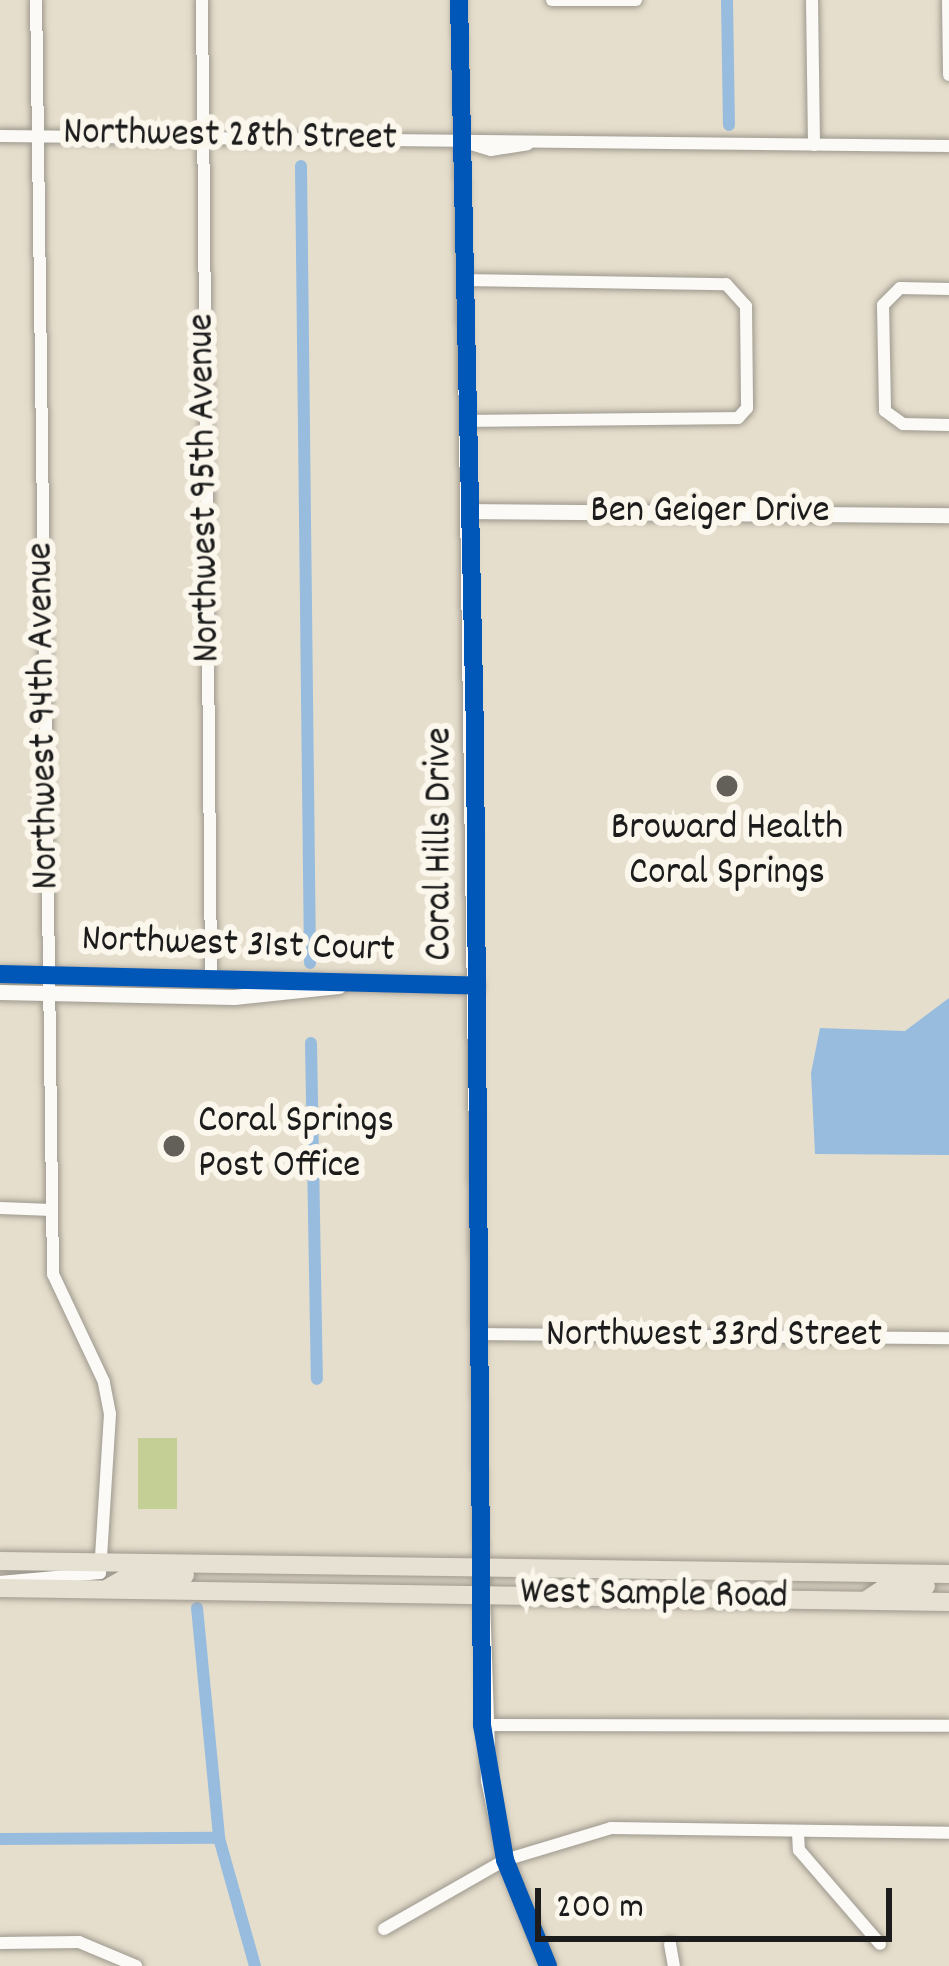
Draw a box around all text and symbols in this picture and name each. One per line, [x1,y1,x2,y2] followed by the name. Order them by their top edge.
[63,112,397,164] street label: Northwest 28th Street
[181,313,233,663] street label: Northwest 95th Avenue
[590,490,830,536] street label: Ben Geiger Drive
[20,542,72,890] street label: Northwest 94th Avenue
[419,727,465,961] street label: Coral Hills Drive
[711,770,743,802] marker: Broward Health Coral Springs
[611,808,843,899] place label: Broward Health Coral Springs
[81,918,395,976] street label: Northwest 31st Court
[198,1101,394,1192] place label: Coral Springs Post Office
[161,1133,187,1159] marker: Coral Springs Post Office
[546,1314,882,1360] street label: Northwest 33rd Street
[520,1571,788,1623] street label: West Sample Road
[541,1864,898,1938] scale bar
[556,1883,644,1935] text: 200 m

